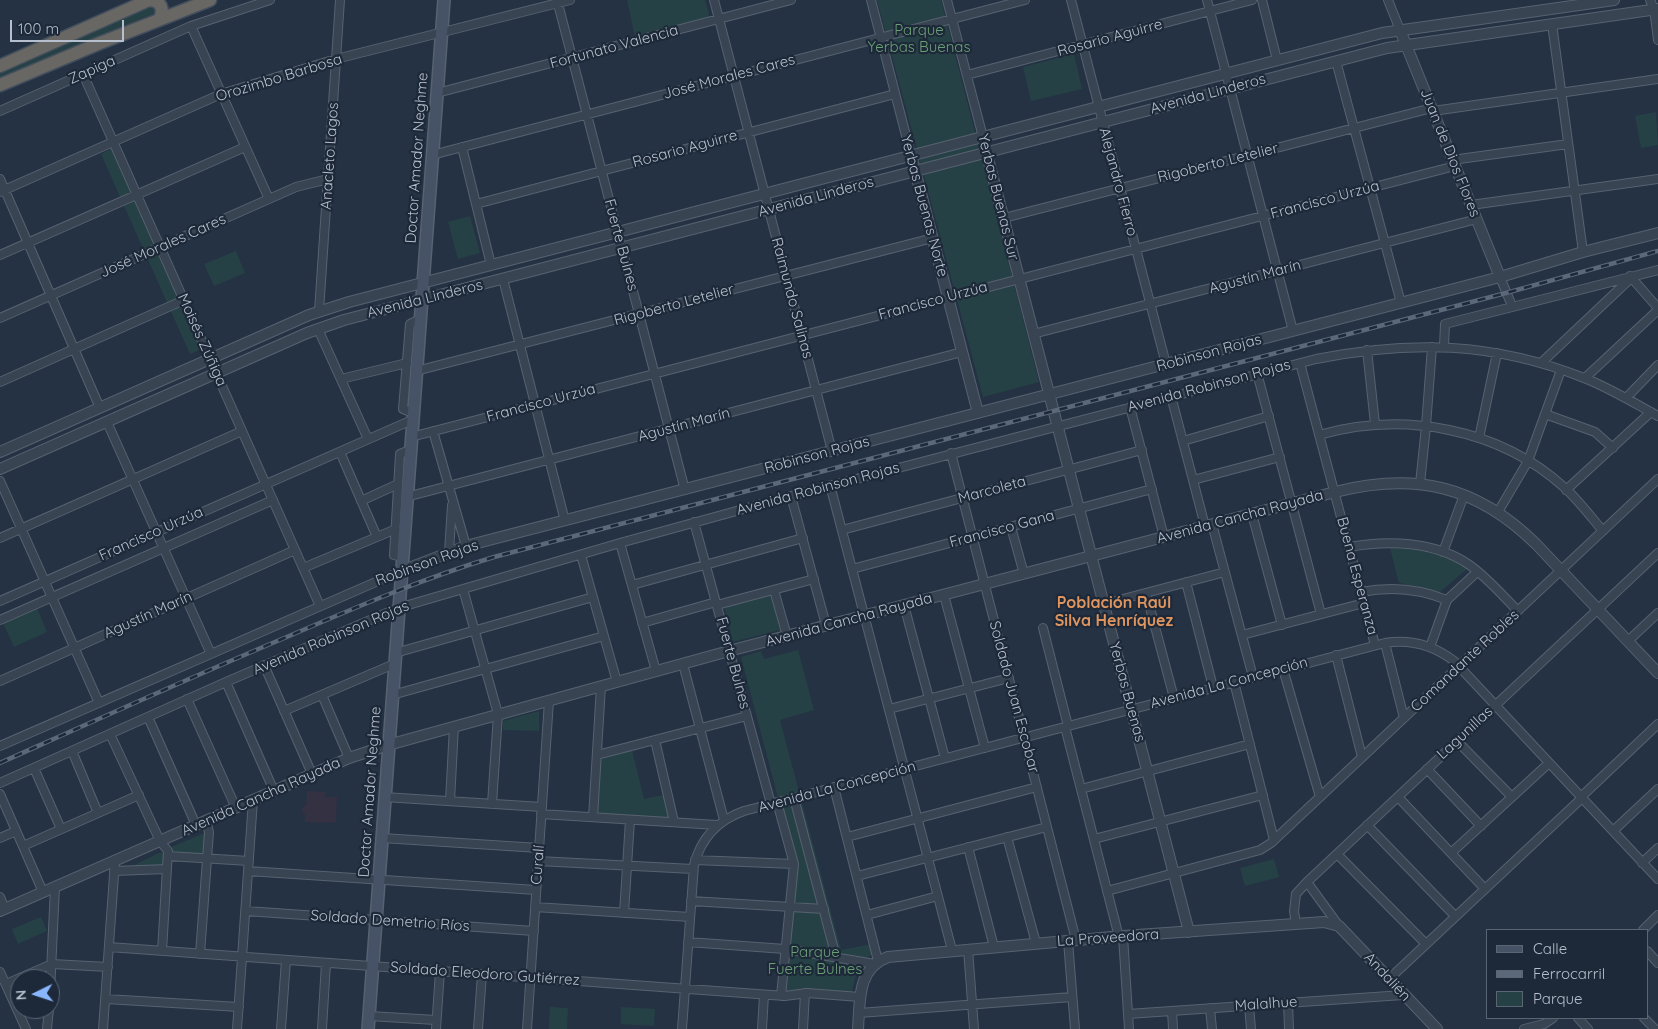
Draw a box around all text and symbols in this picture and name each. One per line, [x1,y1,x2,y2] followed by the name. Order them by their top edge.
[12,10,126,42] scale bar
[1056,15,1164,61] street label: Rosario Aguirre
[18,19,59,38] text: 100 m
[548,21,680,73] street label: Fortunato Valencia
[868,21,970,56] park label: Parque Yerbas Buenas
[214,50,344,106] street label: Orozimbo Barbosa
[661,51,797,103] street label: José Morales Cares
[66,52,118,88] street label: Zapiga
[1148,70,1268,118] street label: Avenida Linderos
[402,72,432,244] street label: Doctor Amador Neghme
[1416,86,1484,220] street label: Juan de Dios Flores
[317,102,343,210] street label: Anacleto Lagos
[631,126,739,172] street label: Rosario Aguirre
[1095,126,1141,238] street label: Alejandro Fierro
[974,132,1022,262] street label: Yerbas Buenas Sur
[896,133,952,279] street label: Yerbas Buenas Norte
[1156,139,1280,187] street label: Rigoberto Letelier
[756,173,876,221] street label: Avenida Linderos
[1269,177,1381,223] street label: Francisco Urzúa
[600,197,642,293] street label: Fuerte Bulnes
[97,210,229,282] street label: José Morales Cares
[767,236,817,360] street label: Raimundo Salinas
[1207,256,1303,298] street label: Agustín Marín
[365,276,485,322] street label: Avenida Linderos
[877,278,989,324] street label: Francisco Urzúa
[612,280,736,330] street label: Rigoberto Letelier
[174,291,230,389] street label: Moisés Zúñiga
[1154,330,1264,376] street label: Robinson Rojas
[1126,356,1292,416] street label: Avenida Robinson Rojas
[485,380,597,426] street label: Francisco Urzúa
[636,404,732,446] street label: Agustín Marín
[762,432,872,478] street label: Robinson Rojas
[735,459,901,519] street label: Avenida Robinson Rojas
[956,472,1028,508] street label: Marcoleta
[1155,486,1325,548] street label: Avenida Cancha Rayada
[96,503,206,565] street label: Francisco Urzúa
[947,506,1057,552] street label: Francisco Gana
[1333,515,1381,637] street label: Buena Esperanza
[373,536,481,590] street label: Robinson Rojas
[101,588,195,642] street label: Agustín Marín
[764,589,934,651] street label: Avenida Cancha Rayada
[1055,593,1173,631] district label: Población Raúl Silva Henríquez
[250,597,412,679] street label: Avenida Robinson Rojas
[1407,606,1523,716] street label: Comandante Robles
[712,615,754,711] street label: Fuerte Bulnes
[985,619,1043,775] street label: Soldado Juan Escobar
[1105,640,1149,744] street label: Yerbas Buenas
[1148,653,1310,713] street label: Avenida La Concepción
[1433,703,1497,763] street label: Lagunillas
[355,706,385,878] street label: Doctor Amador Neghme
[179,754,343,840] street label: Avenida Cancha Rayada
[756,757,918,817] street label: Avenida La Concepción
[528,845,548,885] street label: Curalí
[310,906,470,936] street label: Soldado Demetrio Ríos
[1056,925,1160,951] street label: La Proveedora
[1486,929,1648,1019] legend
[1533,939,1567,958] text: Calle
[768,943,862,978] park label: Parque Fuerte Bulnes
[1360,949,1414,1005] street label: Andalién
[390,958,580,990] street label: Soldado Eleodoro Gutiérrez
[1533,964,1605,983] text: Ferrocarril
[10,969,60,1019] north arrow
[12,989,30,1001] text: N
[1533,989,1583,1008] text: Parque
[1234,993,1298,1015] street label: Malalhue

